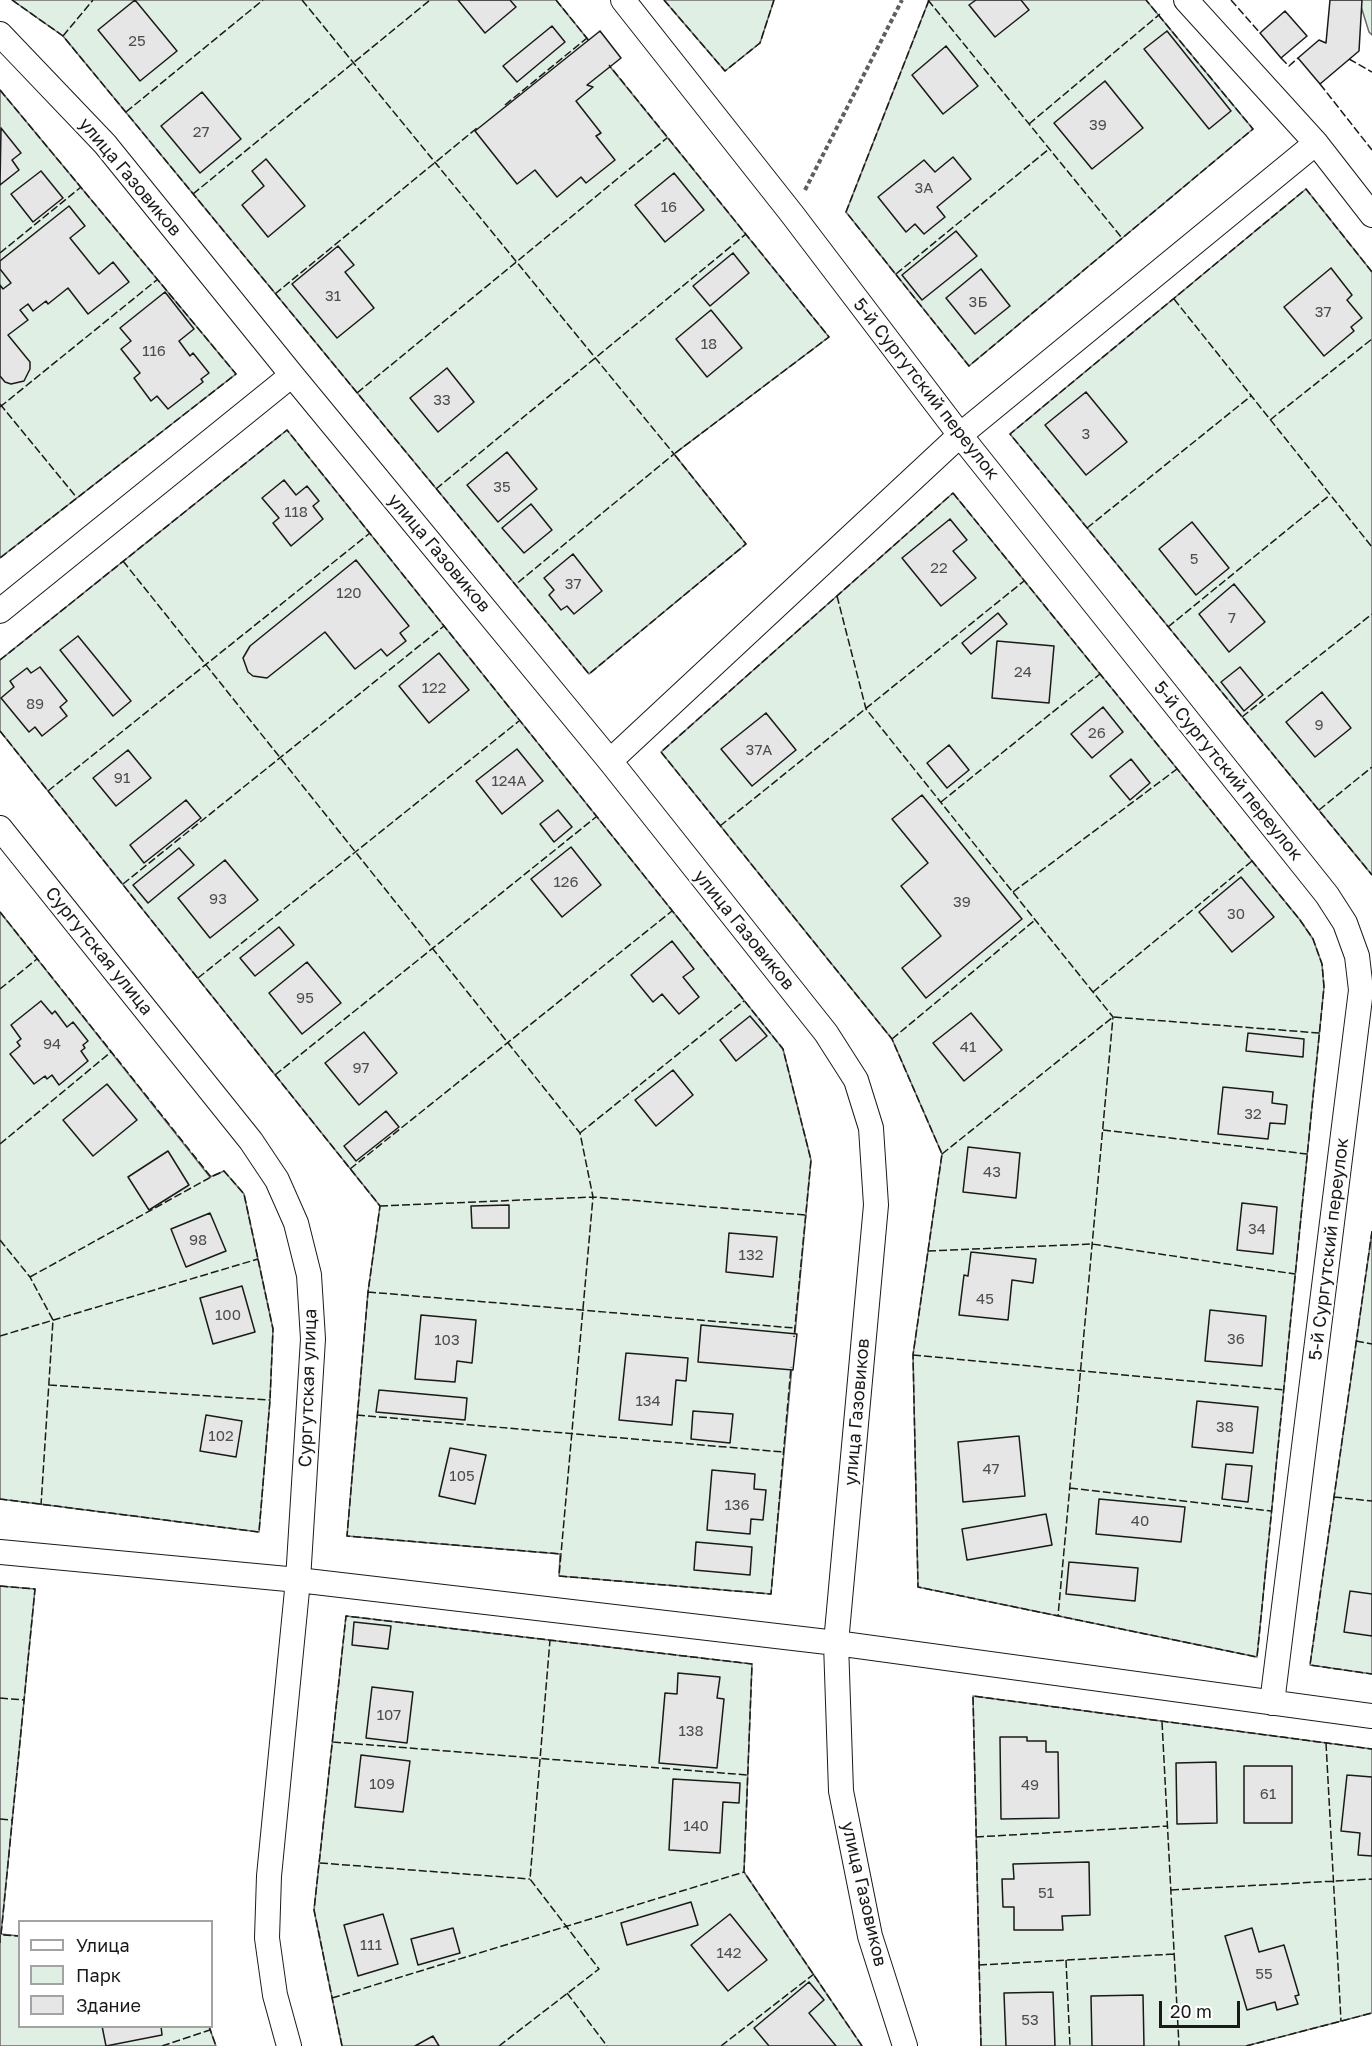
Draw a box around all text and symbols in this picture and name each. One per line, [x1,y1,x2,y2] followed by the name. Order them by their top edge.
[128,32,146,50] house number: 25
[74,113,186,241] street label: улица Газовиков
[1089,116,1107,134] house number: 39
[193,123,209,141] house number: 27
[915,179,933,197] house number: 3А
[661,198,677,216] house number: 16
[325,287,341,305] house number: 31
[969,293,987,311] house number: 3Б
[848,294,1004,484] street label: 5-й Сургутский переулок
[1315,303,1331,321] house number: 37
[701,335,717,353] house number: 18
[142,342,166,360] house number: 116
[433,391,451,409] house number: 33
[1082,425,1090,443] house number: 3
[493,478,511,496] house number: 35
[383,489,495,617] street label: улица Газовиков
[284,503,308,521] house number: 118
[1190,550,1198,568] house number: 5
[930,559,948,577] house number: 22
[565,575,581,593] house number: 37
[336,584,362,602] house number: 120
[1228,609,1236,627] house number: 7
[1014,663,1032,681] house number: 24
[1149,677,1307,865] street label: 5-й Сургутский переулок
[422,679,446,697] house number: 122
[26,695,44,713] house number: 89
[1314,716,1324,734] house number: 9
[1088,724,1106,742] house number: 26
[746,741,772,759] house number: 37А
[114,769,130,787] house number: 91
[491,772,527,790] house number: 124А
[689,866,799,994] street label: улица Газовиков
[553,873,579,891] house number: 126
[41,883,157,1019] street label: Сургутская улица
[209,890,227,908] house number: 93
[953,893,971,911] house number: 39
[1227,905,1245,923] house number: 30
[296,989,314,1007] house number: 95
[43,1035,61,1053] house number: 94
[960,1038,976,1056] house number: 41
[352,1059,370,1077] house number: 97
[1244,1105,1262,1123] house number: 32
[1305,1136,1353,1362] street label: 5-й Сургутский переулок
[983,1163,1001,1181] house number: 43
[1248,1220,1266,1238] house number: 34
[189,1231,207,1249] house number: 98
[739,1246,763,1264] house number: 132
[976,1290,994,1308] house number: 45
[215,1306,241,1324] house number: 100
[294,1308,322,1468] street label: Сургутская улица
[1227,1330,1245,1348] house number: 36
[434,1331,460,1349] house number: 103
[840,1337,874,1487] street label: улица Газовиков
[635,1392,661,1410] house number: 134
[1216,1418,1234,1436] house number: 38
[208,1427,234,1445] house number: 102
[982,1460,1000,1478] house number: 47
[449,1467,475,1485] house number: 105
[724,1496,750,1514] house number: 136
[1131,1512,1149,1530] house number: 40
[377,1706,401,1724] house number: 107
[678,1722,704,1740] house number: 138
[369,1775,395,1793] house number: 109
[1021,1776,1039,1794] house number: 49
[1260,1785,1276,1803] house number: 61
[683,1817,709,1835] house number: 140
[837,1819,891,1969] street label: улица Газовиков
[1038,1884,1054,1902] house number: 51
[18,1920,213,2028] legend
[76,1934,130,1956] text: Улица
[360,1936,382,1954] house number: 111
[716,1944,742,1962] house number: 142
[76,1964,121,1986] text: Парк
[1255,1965,1273,1983] house number: 55
[1162,1989,1243,2027] scale bar
[76,1994,141,2016] text: Здание
[1170,2000,1212,2022] text: 20 m
[1021,2011,1039,2029] house number: 53

